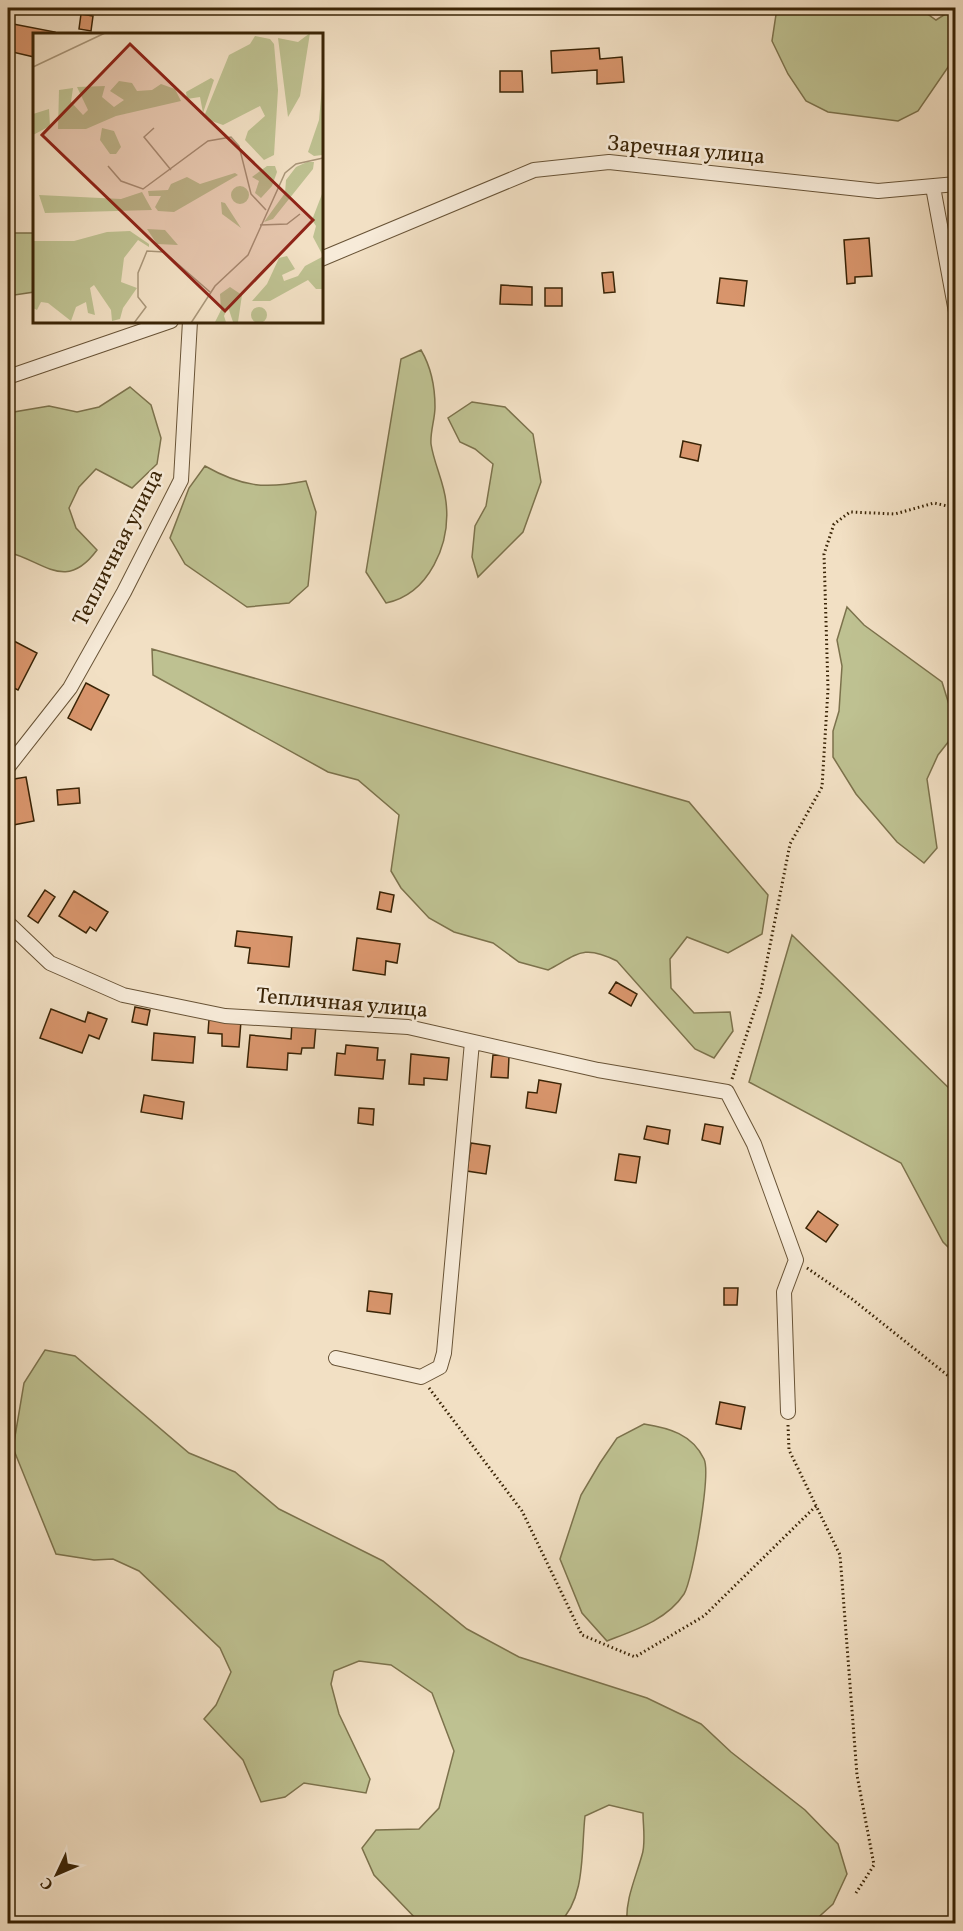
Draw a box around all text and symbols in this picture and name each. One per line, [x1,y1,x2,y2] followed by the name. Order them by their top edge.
[33,33,322,322] inset map
[606,129,766,173] street label: Заречная улица
[66,464,172,632] street label: Тепличная улица
[255,981,429,1027] street label: Тепличная улица
[27,1844,87,1904] north arrow
[36,1872,59,1894] text: С

